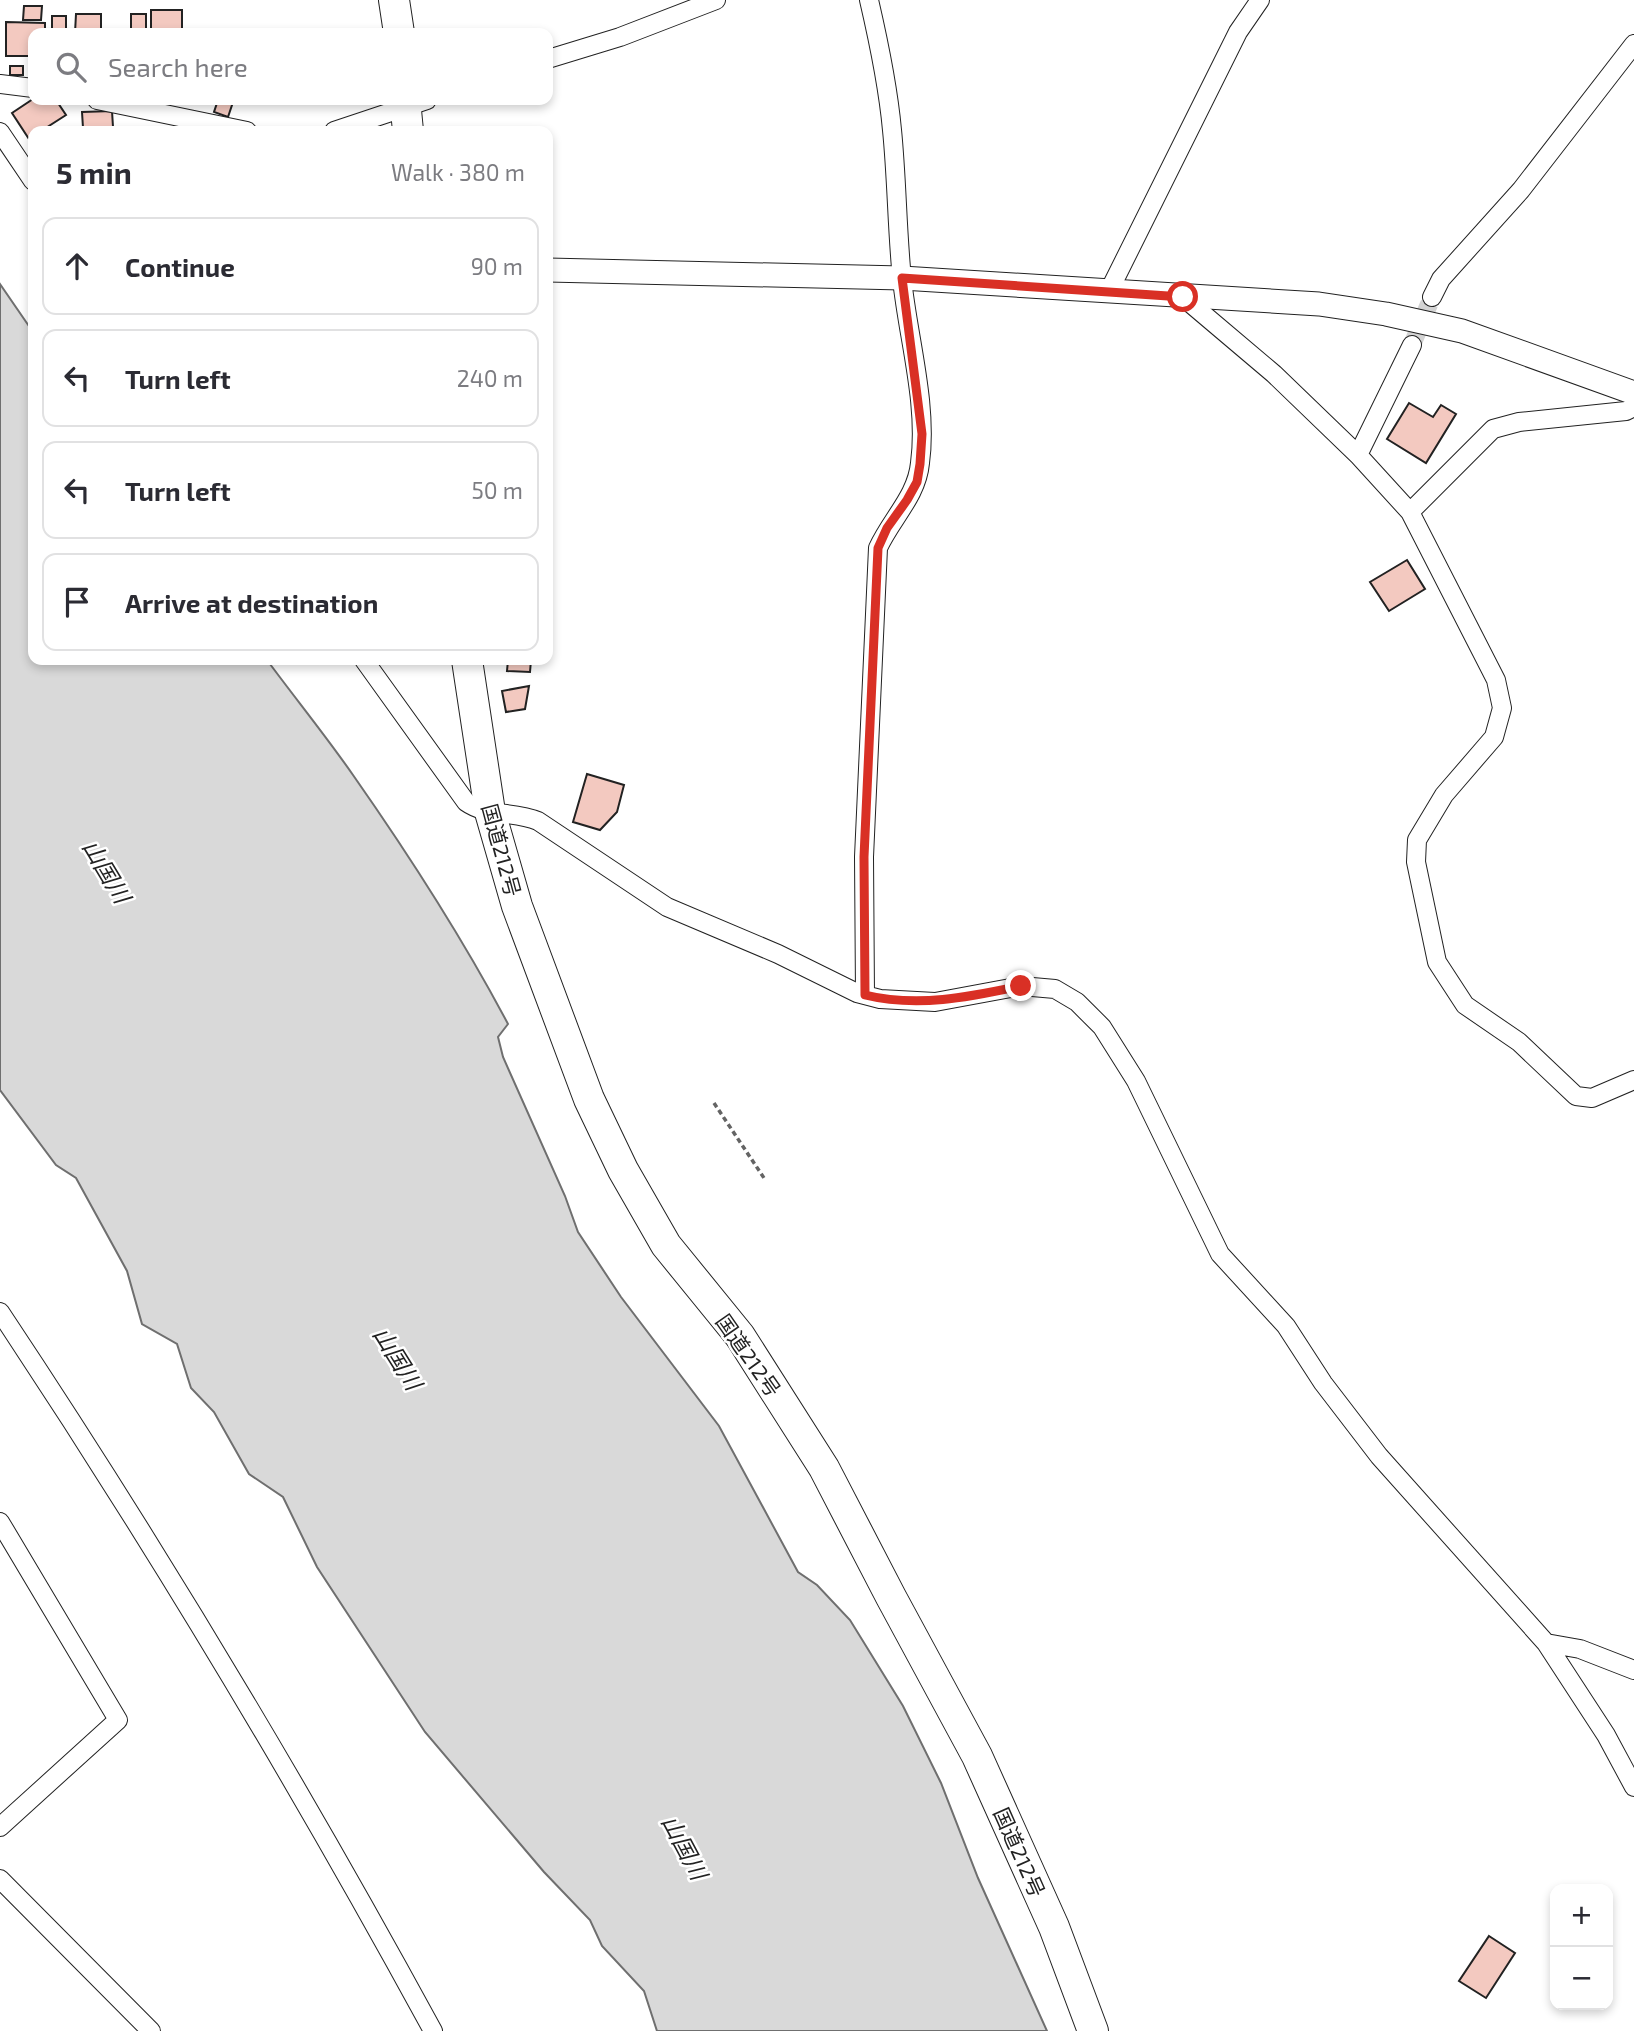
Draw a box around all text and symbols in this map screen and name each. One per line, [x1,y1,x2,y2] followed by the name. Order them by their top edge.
[28,28,553,105] search box
[52,48,90,86] icon: search
[108,51,248,82] text: Search here
[56,154,132,190] text: 5 min
[391,158,525,186] text: Walk · 380 m
[58,247,96,285] icon: ahead
[125,251,235,282] text: Continue
[471,252,523,280] text: 90 m
[1167,281,1198,312] route start
[58,359,96,397] icon: left
[125,363,231,394] text: Turn left
[457,364,523,392] text: 240 m
[58,471,96,509] icon: left
[125,475,231,506] text: Turn left
[472,476,523,504] text: 50 m
[58,583,96,621] icon: arrive
[125,587,378,618] text: Arrive at destination
[478,801,526,899] street label: 国道212号
[77,834,138,910] water label: 山国川
[1005,970,1036,1001] route end
[712,1309,786,1401] street label: 国道212号
[368,1321,430,1397] water label: 山国川
[989,1804,1051,1900] street label: 国道212号
[656,1810,715,1887] water label: 山国川
[1550,1884,1613,2010] map controls
[1550,1884,1613,1947] button: +
[1550,1947,1613,2010] button: −

